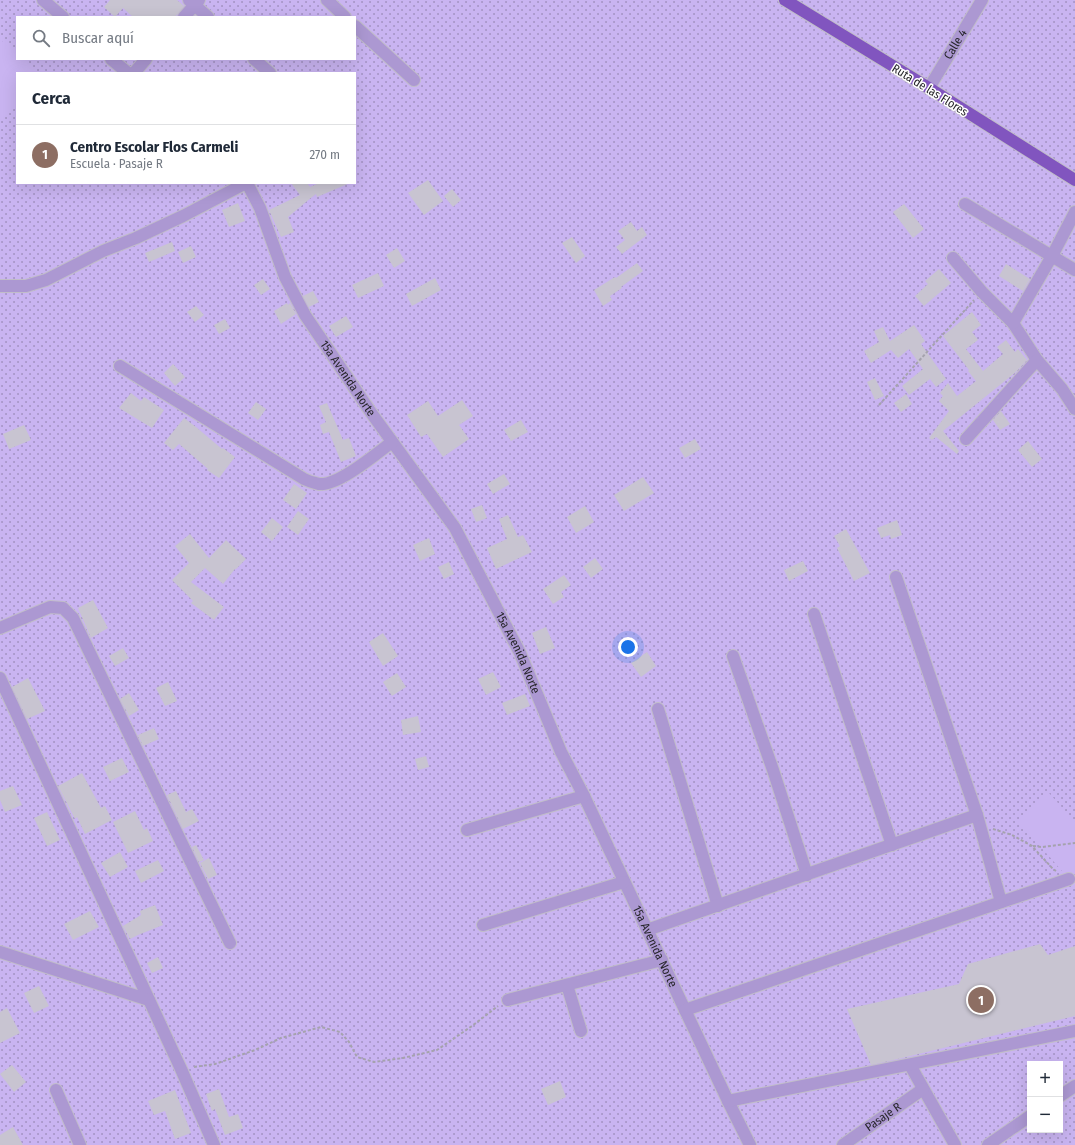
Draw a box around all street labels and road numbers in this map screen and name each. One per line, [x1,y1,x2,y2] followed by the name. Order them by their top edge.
[941,27,970,62] street label: Calle 4
[889,61,971,119] street label: Ruta de las Flores
[317,338,379,419] street label: 15a Avenida Norte
[493,610,543,696] street label: 15a Avenida Norte
[630,903,680,989] street label: 15a Avenida Norte
[862,1099,904,1134] street label: Pasaje R

